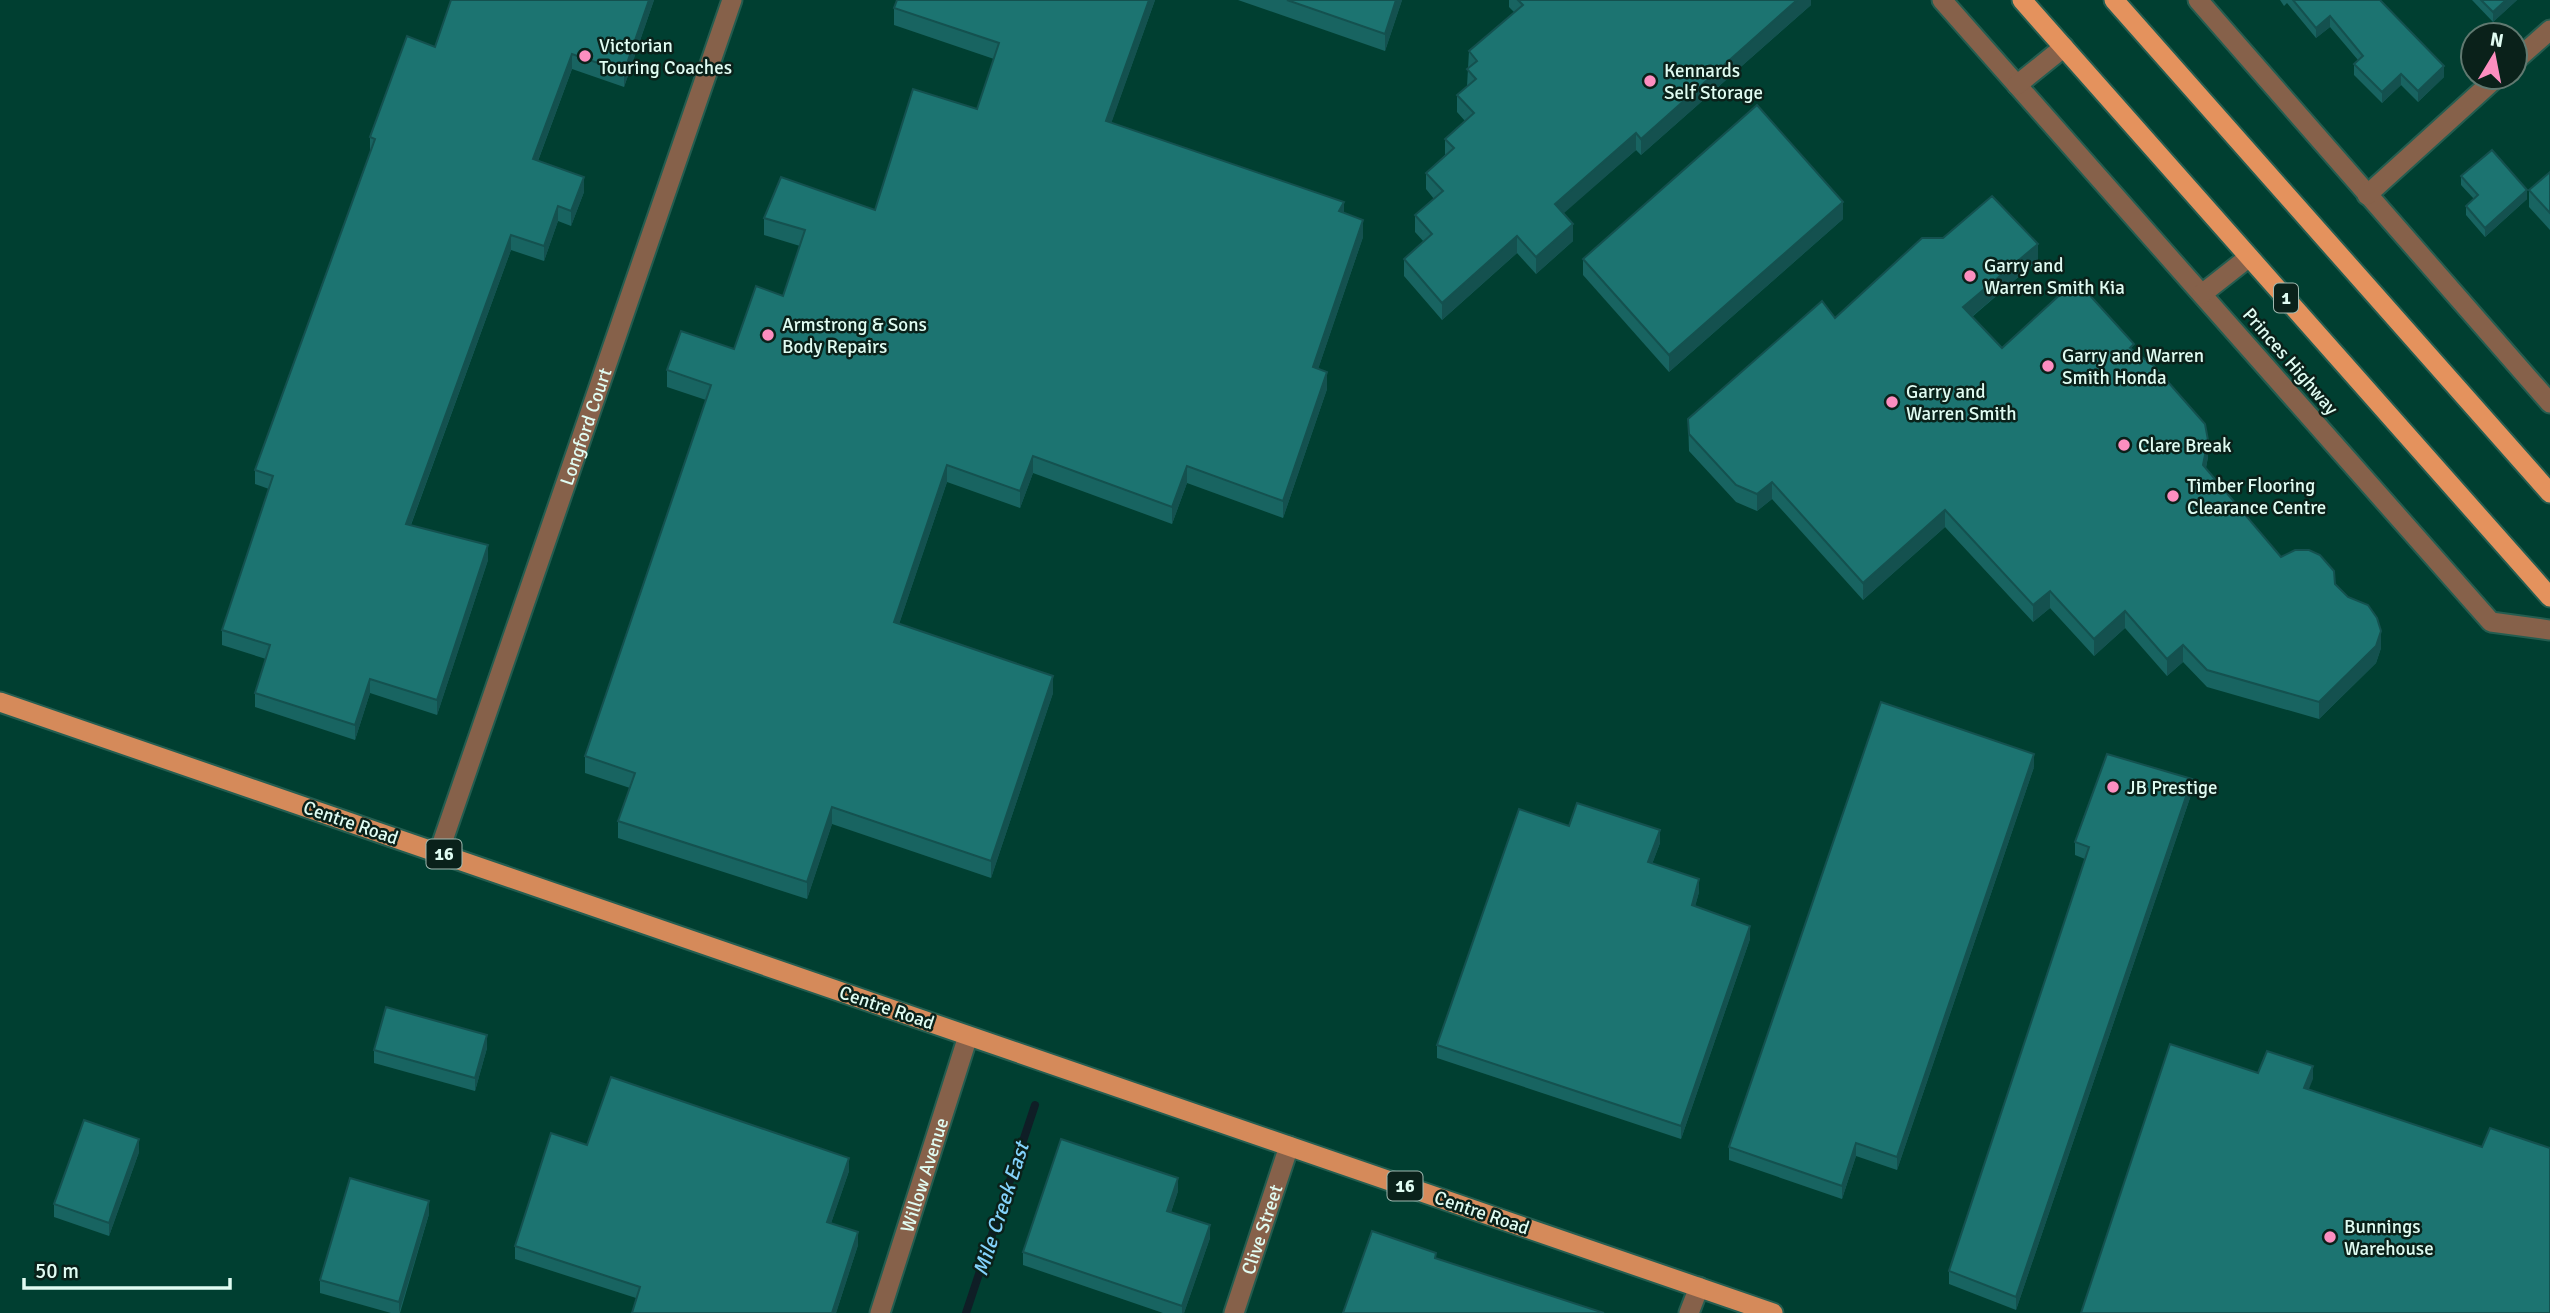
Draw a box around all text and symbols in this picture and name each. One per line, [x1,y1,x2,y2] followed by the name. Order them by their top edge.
[2459,21,2529,91] north arrow
[2488,27,2505,53] text: N
[599,34,732,80] place label: Victorian Touring Coaches
[577,48,593,64] marker: Victorian Touring Coaches
[1664,59,1763,105] place label: Kennards Self Storage
[1642,73,1658,89] marker: Kennards Self Storage
[1984,254,2125,300] place label: Garry and Warren Smith Kia
[1962,268,1978,284] marker: Garry and Warren Smith Kia
[2274,284,2298,312] road number: 1
[2237,303,2343,420] street label: Princes Highway
[782,313,927,359] place label: Armstrong & Sons Body Repairs
[760,327,776,343] marker: Armstrong & Sons Body Repairs
[2062,344,2204,390] place label: Garry and Warren Smith Honda
[2040,358,2056,374] marker: Garry and Warren Smith Honda
[555,365,618,489] street label: Longford Court
[1906,380,2017,426] place label: Garry and Warren Smith
[1884,394,1900,410] marker: Garry and Warren Smith
[2138,434,2232,458] place label: Clare Break
[2116,437,2132,453] marker: Clare Break
[2187,474,2326,520] place label: Timber Flooring Clearance Centre
[2165,488,2181,504] marker: Timber Flooring Clearance Centre
[2127,776,2218,800] place label: JB Prestige
[2105,779,2121,795] marker: JB Prestige
[300,796,401,850] street label: Centre Road
[426,840,462,868] road number: 16
[836,981,937,1035] street label: Centre Road
[895,1115,954,1236] street label: Willow Avenue
[967,1136,1036,1279] water label: Mile Creek East
[1388,1171,1422,1200] road number: 16
[1236,1181,1289,1278] street label: Clive Street
[1431,1186,1532,1240] street label: Centre Road
[2344,1215,2434,1261] place label: Bunnings Warehouse
[2322,1229,2338,1245] marker: Bunnings Warehouse
[24,1246,231,1290] scale bar
[35,1258,79,1284] text: 50 m

